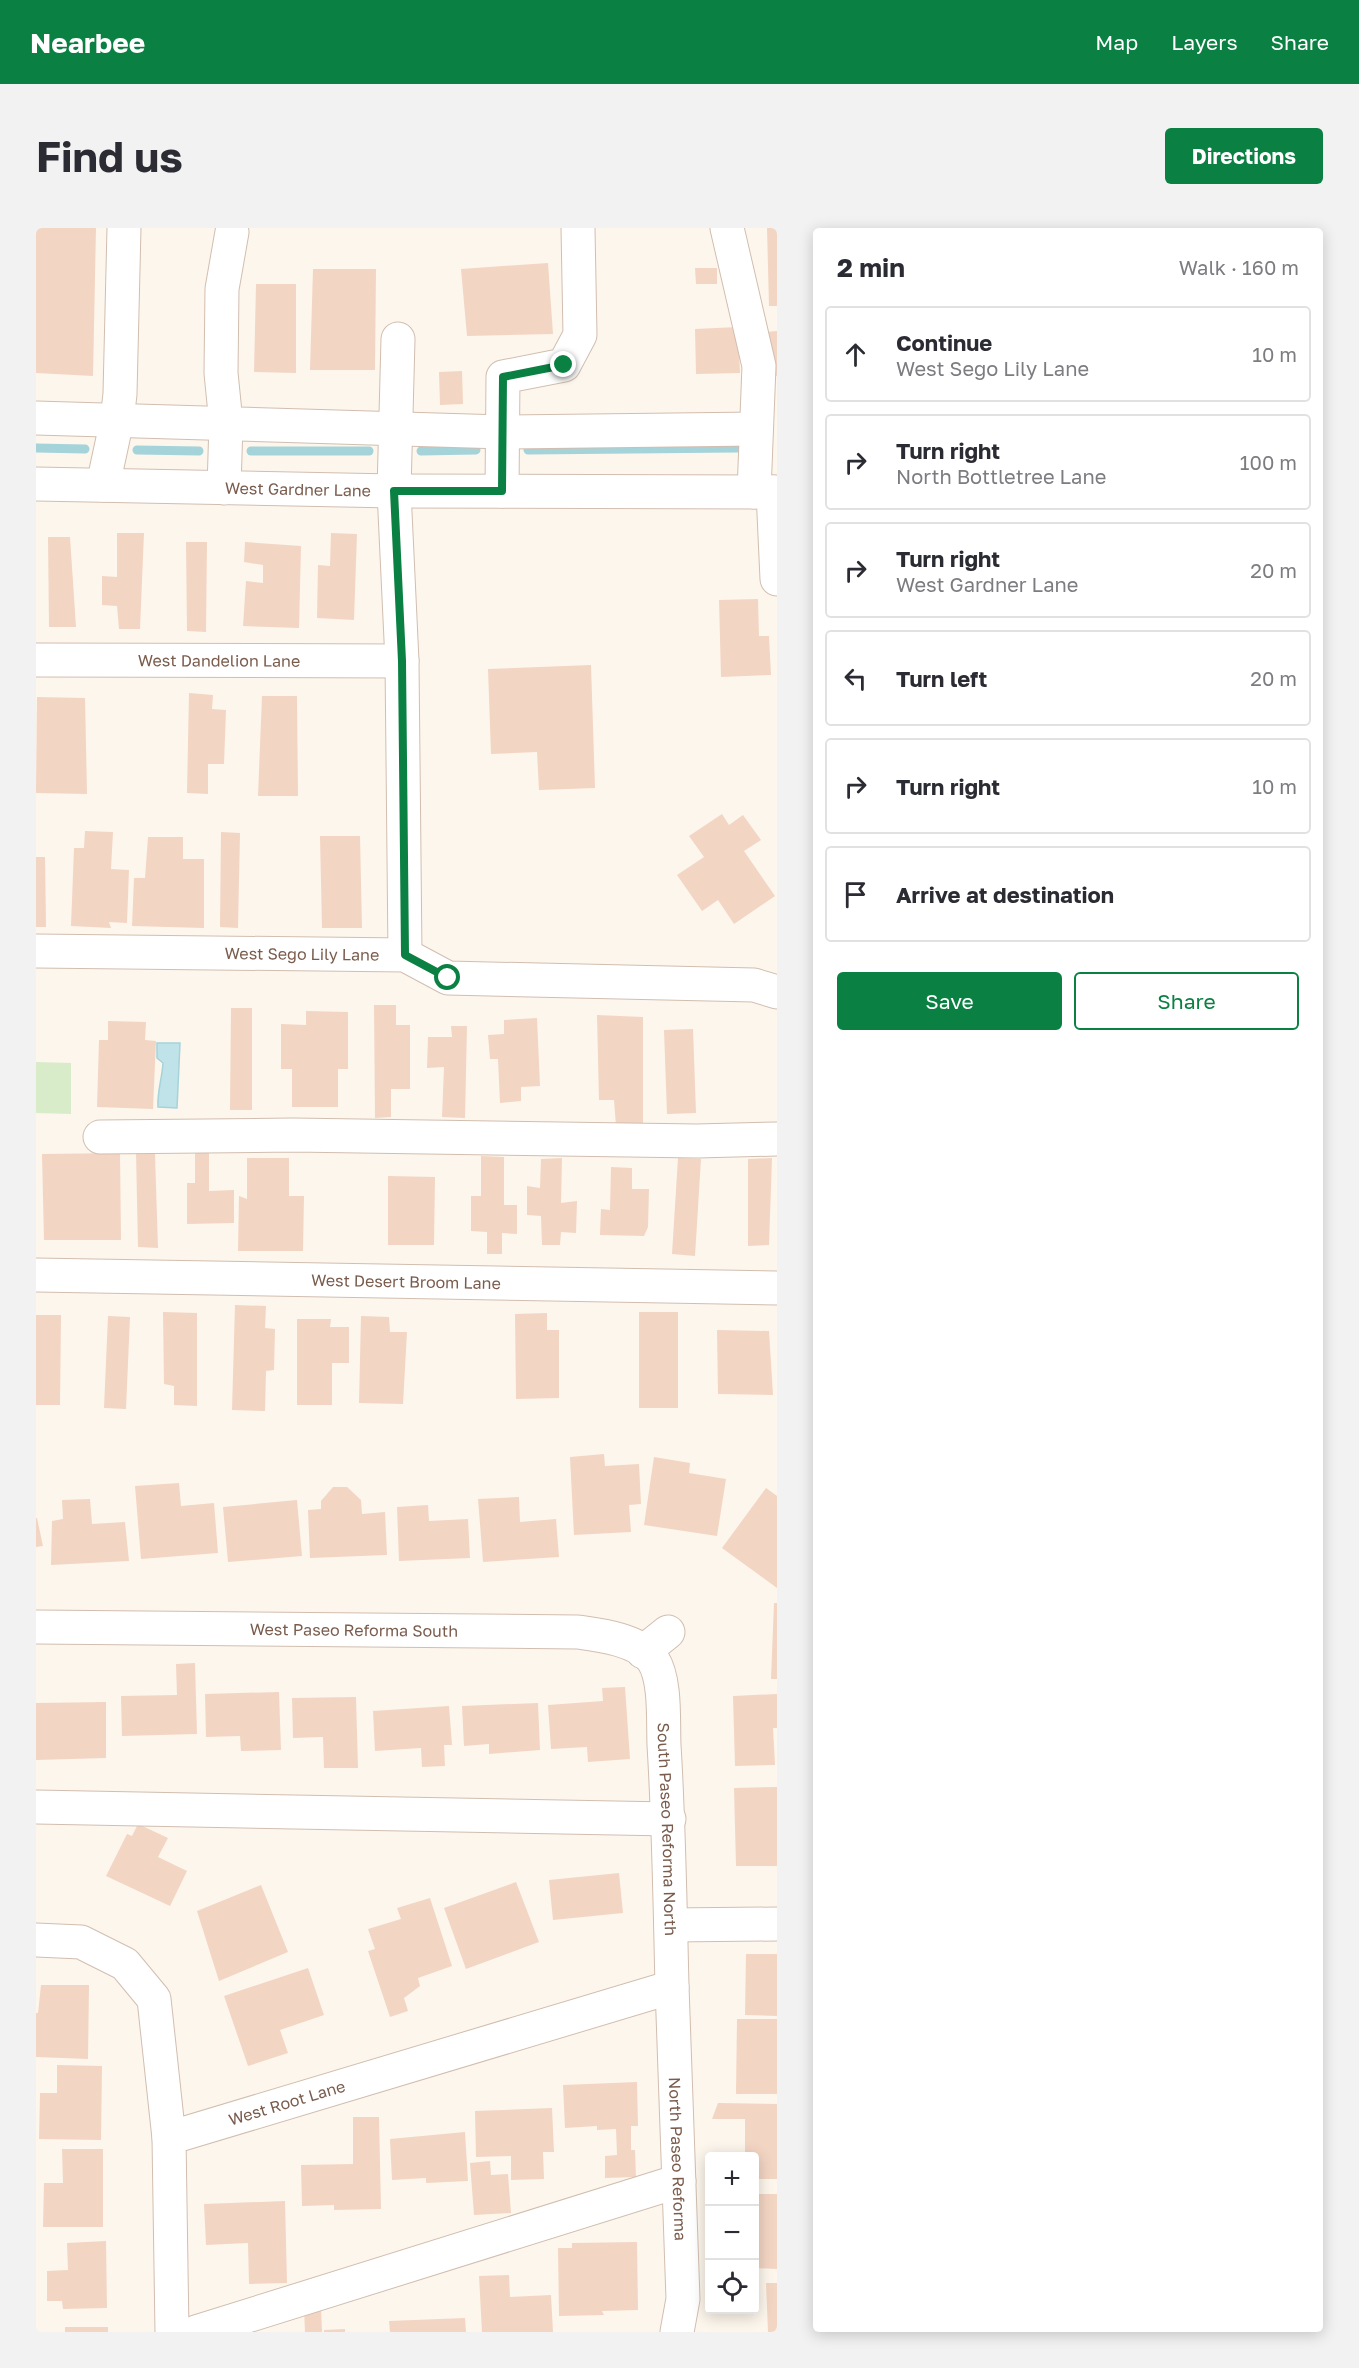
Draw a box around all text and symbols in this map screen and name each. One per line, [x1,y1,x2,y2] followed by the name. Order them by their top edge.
[30,26,145,59] text: Nearbee
[1095,29,1138,55] text: Map
[1171,29,1238,55] text: Layers
[1271,29,1329,55] text: Share
[1165,128,1323,184] button: Directions
[36,131,183,181] text: Find us
[837,252,905,283] text: 2 min
[1179,255,1299,279] text: Walk · 160 m
[896,329,992,356] text: Continue
[839,338,872,371] icon: ahead
[1252,342,1297,366] text: 10 m
[550,351,576,377] route end
[896,356,1089,380] text: West Sego Lily Lane
[896,437,1000,464] text: Turn right
[839,446,872,479] icon: right
[1240,450,1297,474] text: 100 m
[896,464,1106,488] text: North Bottletree Lane
[225,478,371,501] street label: West Gardner Lane
[896,545,1000,572] text: Turn right
[839,554,872,587] icon: right
[1250,558,1297,582] text: 20 m
[896,572,1078,596] text: West Gardner Lane
[138,650,300,671] street label: West Dandelion Lane
[839,662,872,695] icon: left
[896,665,987,692] text: Turn left
[1250,666,1297,690] text: 20 m
[839,770,872,803] icon: right
[896,773,1000,800] text: Turn right
[1252,774,1297,798] text: 10 m
[839,878,872,911] icon: arrive
[896,881,1114,908] text: Arrive at destination
[225,943,379,965] street label: West Sego Lily Lane
[434,964,460,990] route start
[837,972,1062,1030] button: Save
[1074,972,1299,1030] button: Share
[311,1270,501,1293] street label: West Desert Broom Lane
[250,1619,458,1641] street label: West Paseo Reforma South
[654,1722,681,1936] street label: South Paseo Reforma North
[226,2076,348,2130] street label: West Root Lane
[665,2077,691,2241] street label: North Paseo Reforma
[705,2152,759,2314] map controls
[705,2152,759,2206] button: +
[705,2206,759,2260] button: −
[705,2260,759,2314] button: locate

